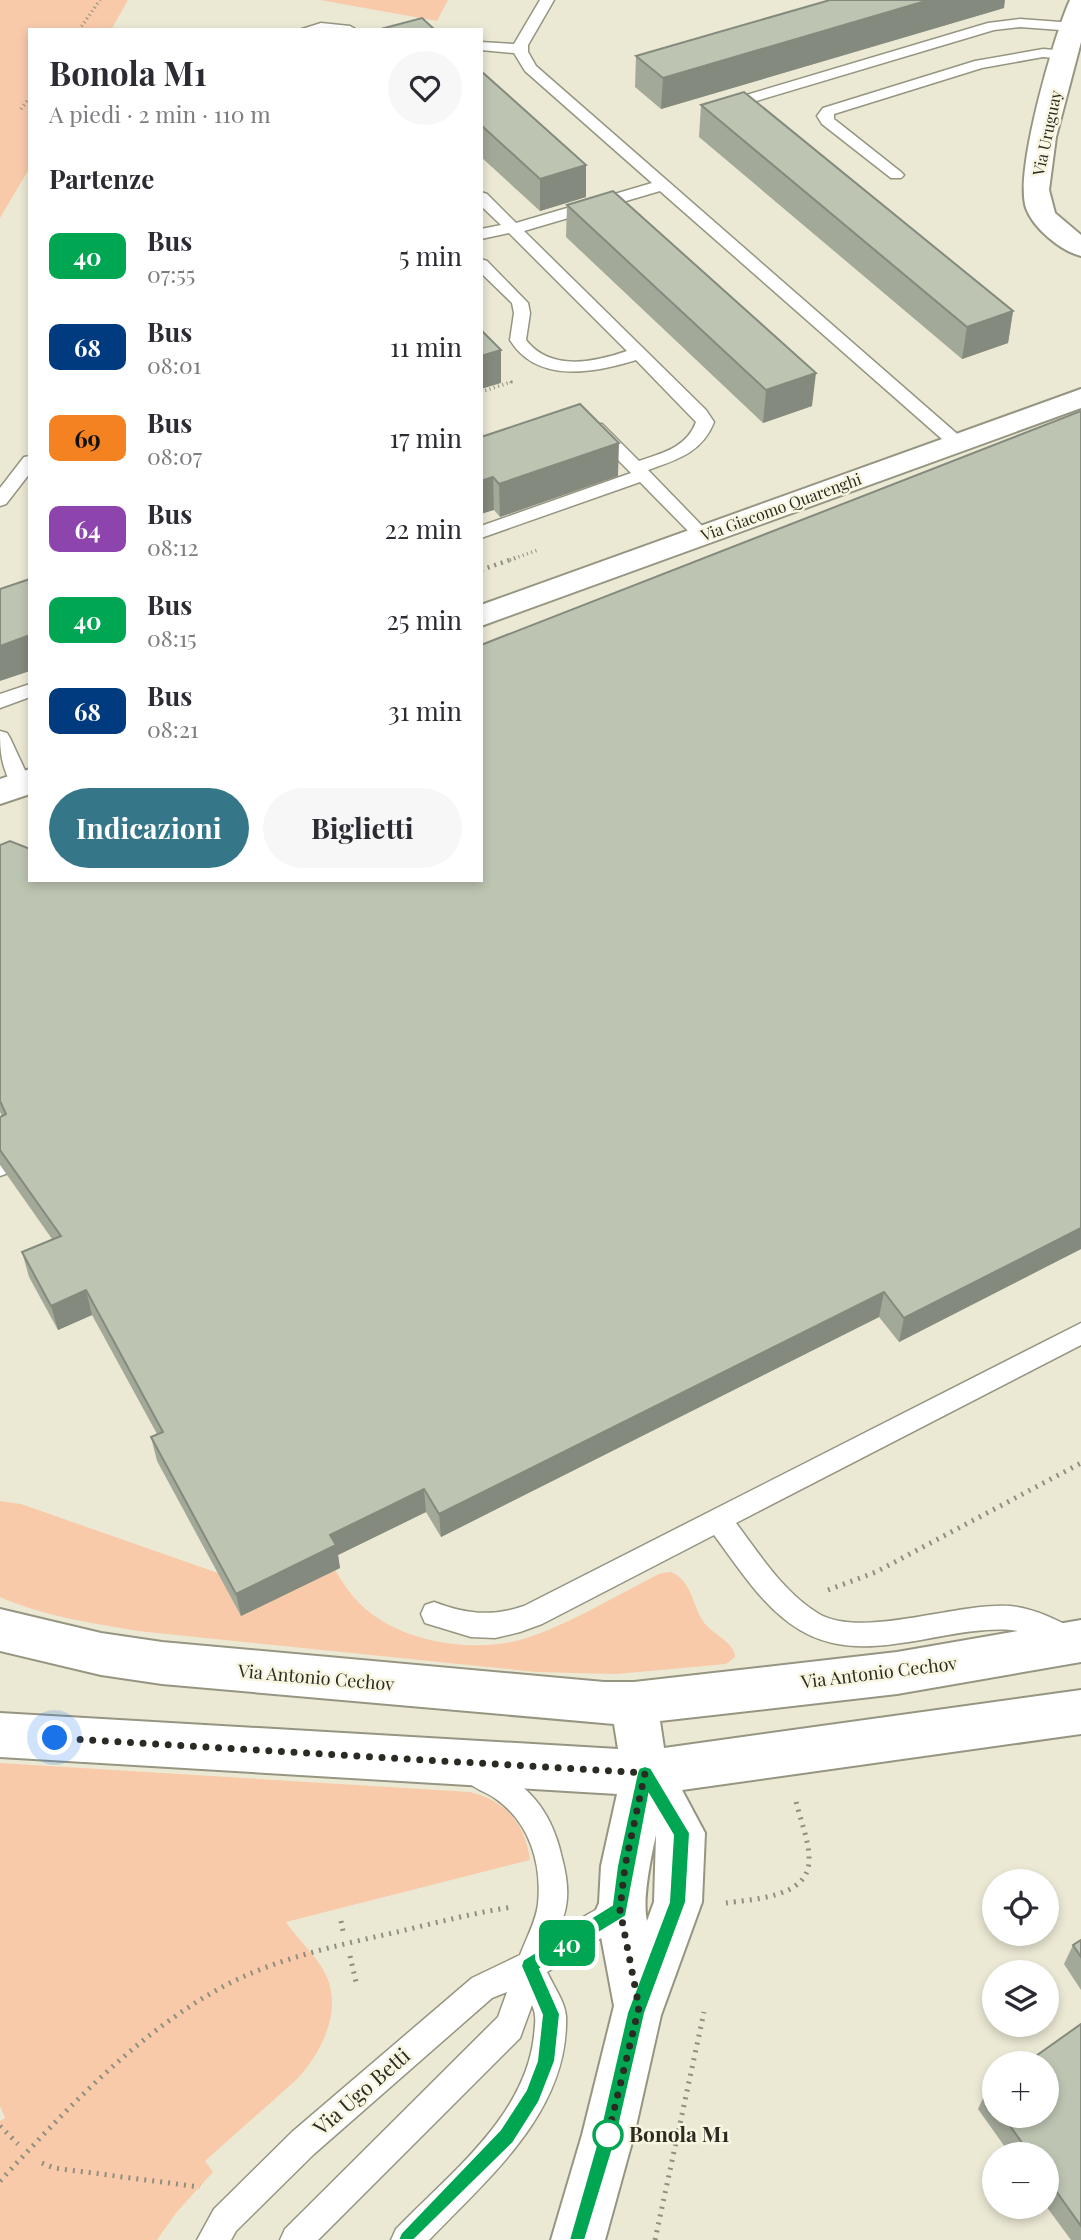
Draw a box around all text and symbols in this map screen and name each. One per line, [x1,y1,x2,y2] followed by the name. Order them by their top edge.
[49,50,207,94] text: Bonola M1
[388,51,462,125] button: heart
[1027,88,1066,179] street label: Via Uruguay
[49,98,271,129] text: A piedi · 2 min · 110 m
[49,161,154,196] text: Partenze
[147,223,192,258] text: Bus
[399,238,462,273] text: 5 min
[73,240,102,272] text: 40
[147,258,195,289] text: 07:55
[147,314,192,349] text: Bus
[390,329,462,364] text: 11 min
[74,331,101,363] text: 68
[147,349,201,380] text: 08:01
[147,405,192,440] text: Bus
[389,420,462,455] text: 17 min
[74,422,101,454] text: 69
[147,440,202,471] text: 08:07
[697,468,864,546] street label: Via Giacomo Quarenghi
[147,496,192,531] text: Bus
[384,511,462,546] text: 22 min
[74,513,101,545] text: 64
[147,531,198,562] text: 08:12
[147,587,192,622] text: Bus
[386,602,462,637] text: 25 min
[73,604,102,636] text: 40
[147,622,197,653] text: 08:15
[147,678,192,713] text: Bus
[388,693,462,728] text: 31 min
[74,695,101,727] text: 68
[147,713,198,744] text: 08:21
[49,788,249,868] button: Indicazioni
[263,788,462,868] button: Biglietti
[799,1651,958,1694] street label: Via Antonio Cechov
[236,1658,395,1696] street label: Via Antonio Cechov
[37,1720,72,1755] your location
[982,1869,1059,2219] map controls
[982,1869,1059,1946] button: locate
[536,1920,598,1966] line badge: 40
[553,1927,581,1959] text: 40
[982,1960,1059,2037] button: layers
[306,2041,415,2141] street label: Via Ugo Betti
[982,2051,1059,2128] button: +
[629,2119,729,2147] place label: Bonola M1
[593,2120,623,2150] marker: Bonola M1
[982,2142,1059,2219] button: −

